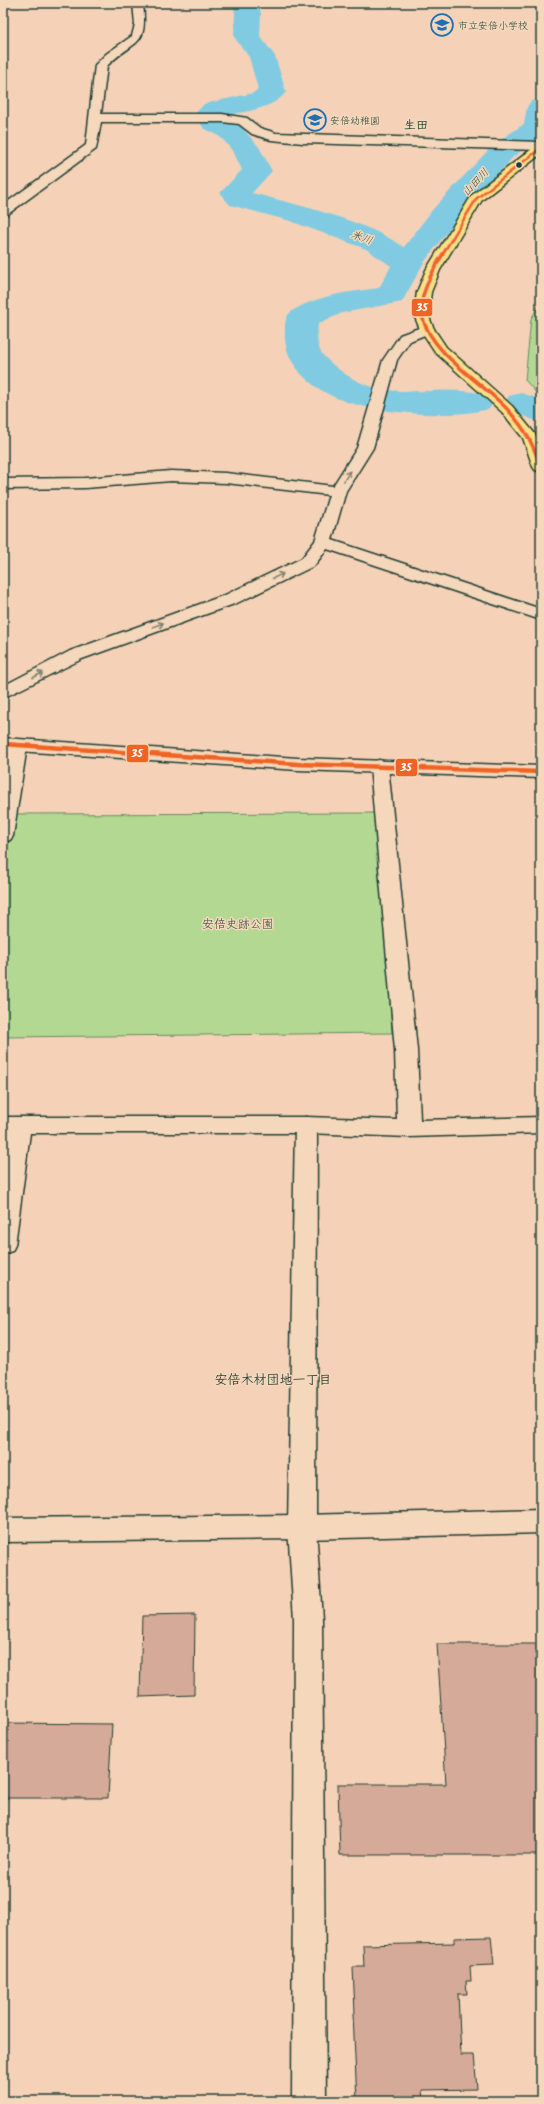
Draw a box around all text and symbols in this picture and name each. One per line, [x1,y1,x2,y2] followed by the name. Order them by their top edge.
[429,12,455,38] school or university icon: 市立安倍小学校
[458,18,528,34] place label: 市立安倍小学校
[302,107,328,133] school or university icon: 安倍幼稚園
[330,113,380,129] place label: 安倍幼稚園
[404,116,428,135] district label: 生田
[514,160,524,170] unlabelled marker
[458,164,494,201] water label: 山田川
[348,226,375,250] water label: 米川
[411,298,433,317] line badge: 35
[415,299,429,317] text: 35
[343,470,352,481] one-way arrow
[271,572,283,579] one-way arrow
[151,621,163,629] one-way arrow
[31,671,43,678] one-way arrow
[126,744,149,763] line badge: 35
[130,745,144,763] text: 35
[395,758,418,777] line badge: 35
[399,759,413,777] text: 35
[202,915,274,934] park label: 安倍史跡公園
[214,1370,332,1391] district label: 安倍木材団地一丁目

